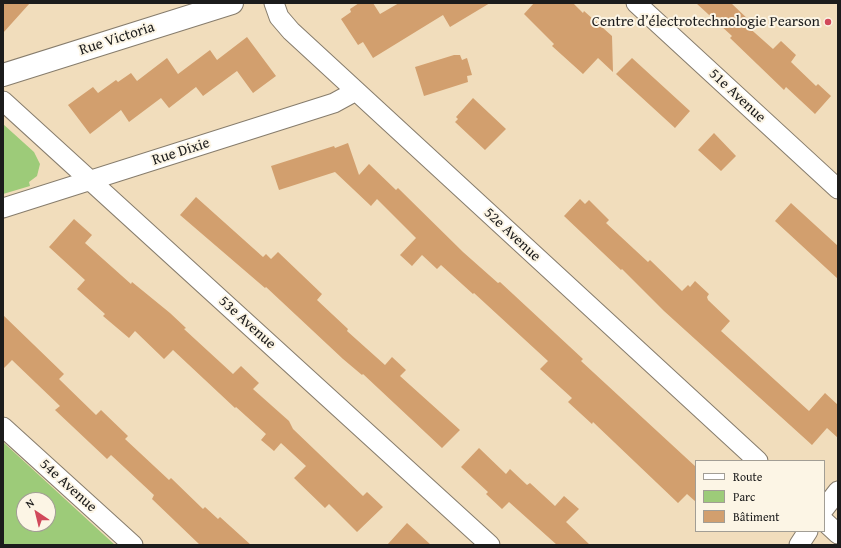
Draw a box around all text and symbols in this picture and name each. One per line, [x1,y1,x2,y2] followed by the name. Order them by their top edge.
[592,13,820,31] place label: Centre d’électrotechnologie Pearson
[823,17,833,27] marker: Centre d’électrotechnologie Pearson
[77,18,157,60] street label: Rue Victoria
[705,65,769,127] street label: 51e Avenue
[150,134,212,170] street label: Rue Dixie
[480,204,544,266] street label: 52e Avenue
[215,293,279,353] street label: 53e Avenue
[36,456,100,516] street label: 54e Avenue
[695,460,825,532] legend
[733,468,762,485] text: Route
[733,488,755,505] text: Parc
[16,492,56,532] north arrow
[22,494,37,512] text: N
[733,508,780,525] text: Bâtiment

